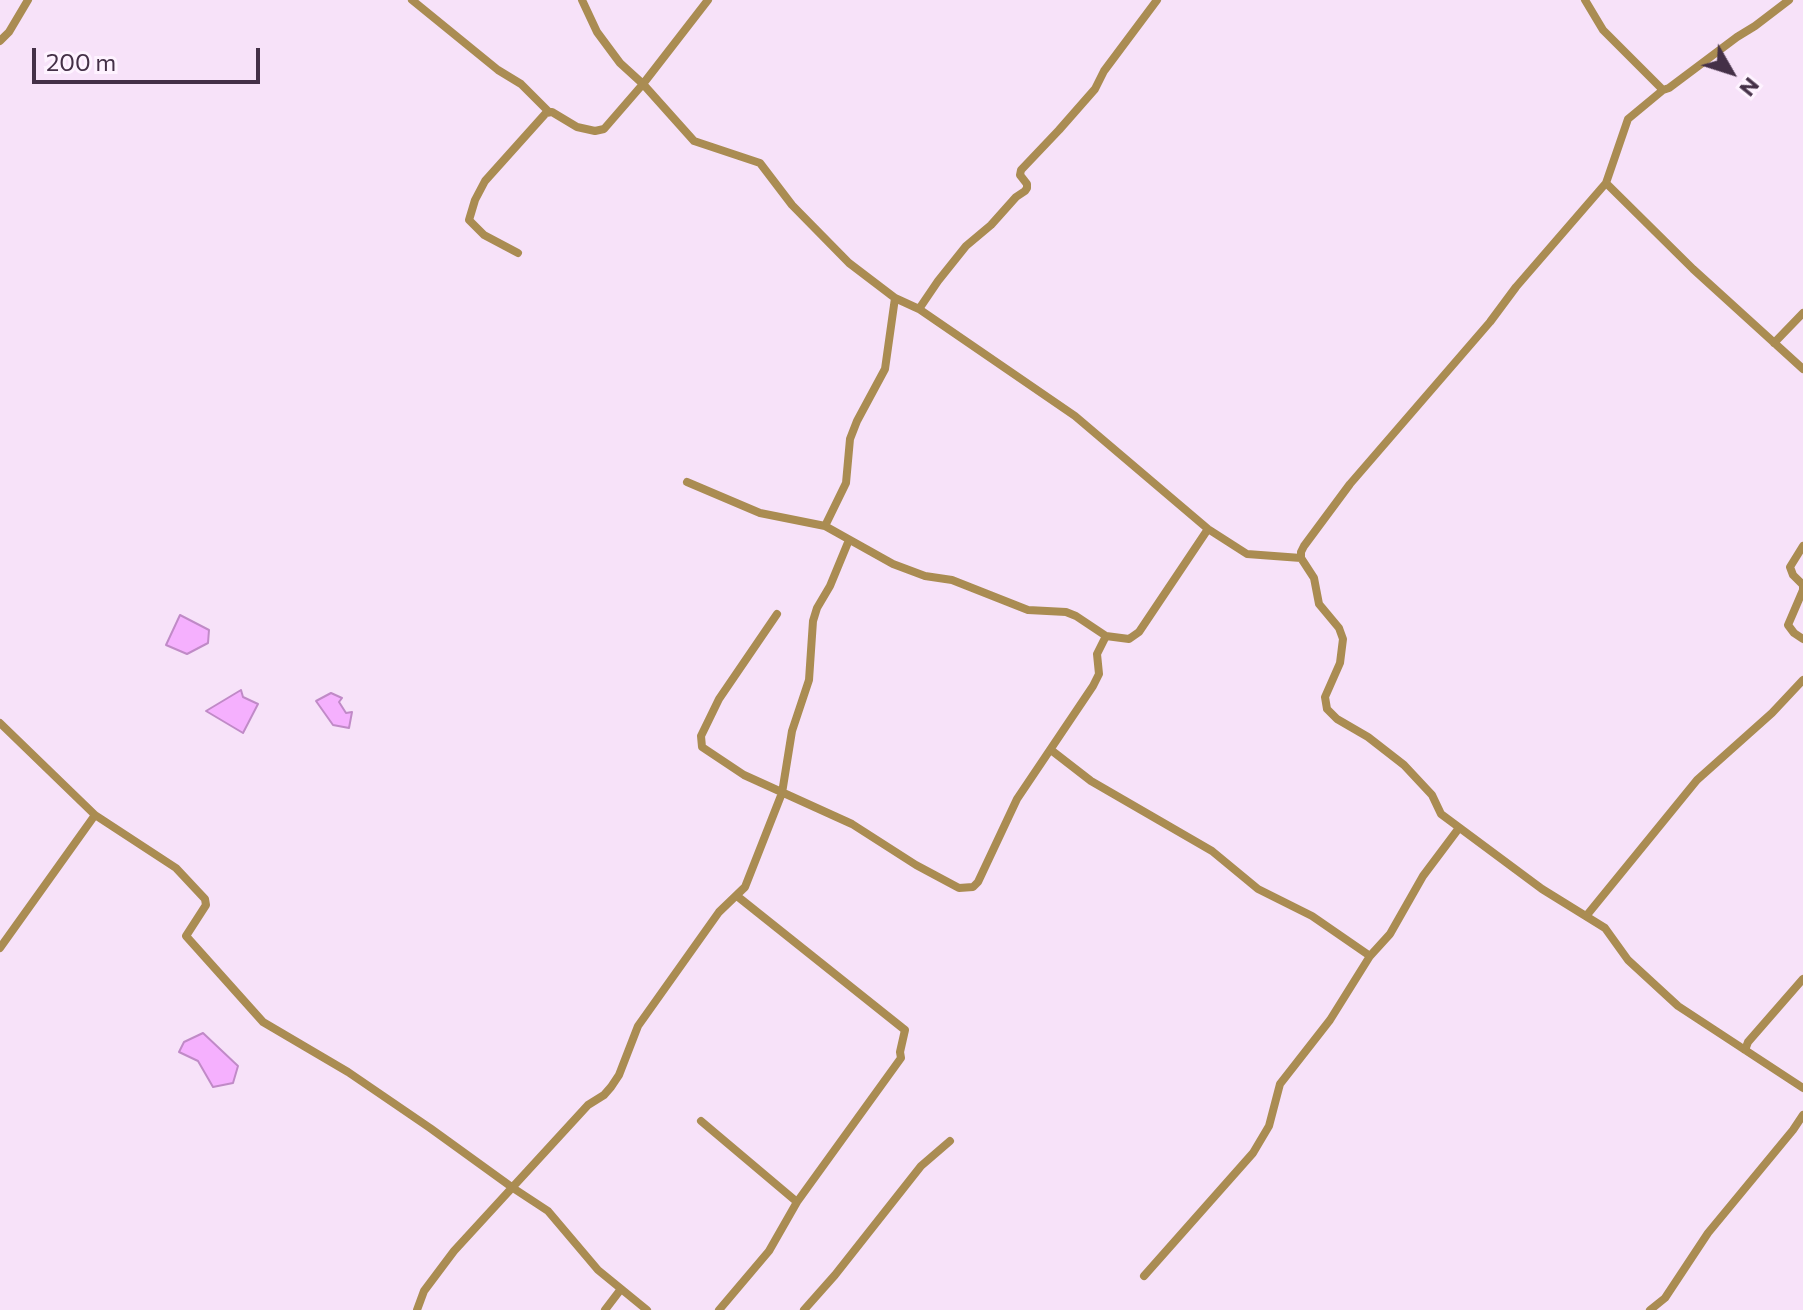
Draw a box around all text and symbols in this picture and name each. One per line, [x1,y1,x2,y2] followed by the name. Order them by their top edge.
[36,32,264,82] scale bar
[1691,32,1771,112] north arrow
[46,47,116,76] text: 200 m
[1734,73,1766,102] text: N

